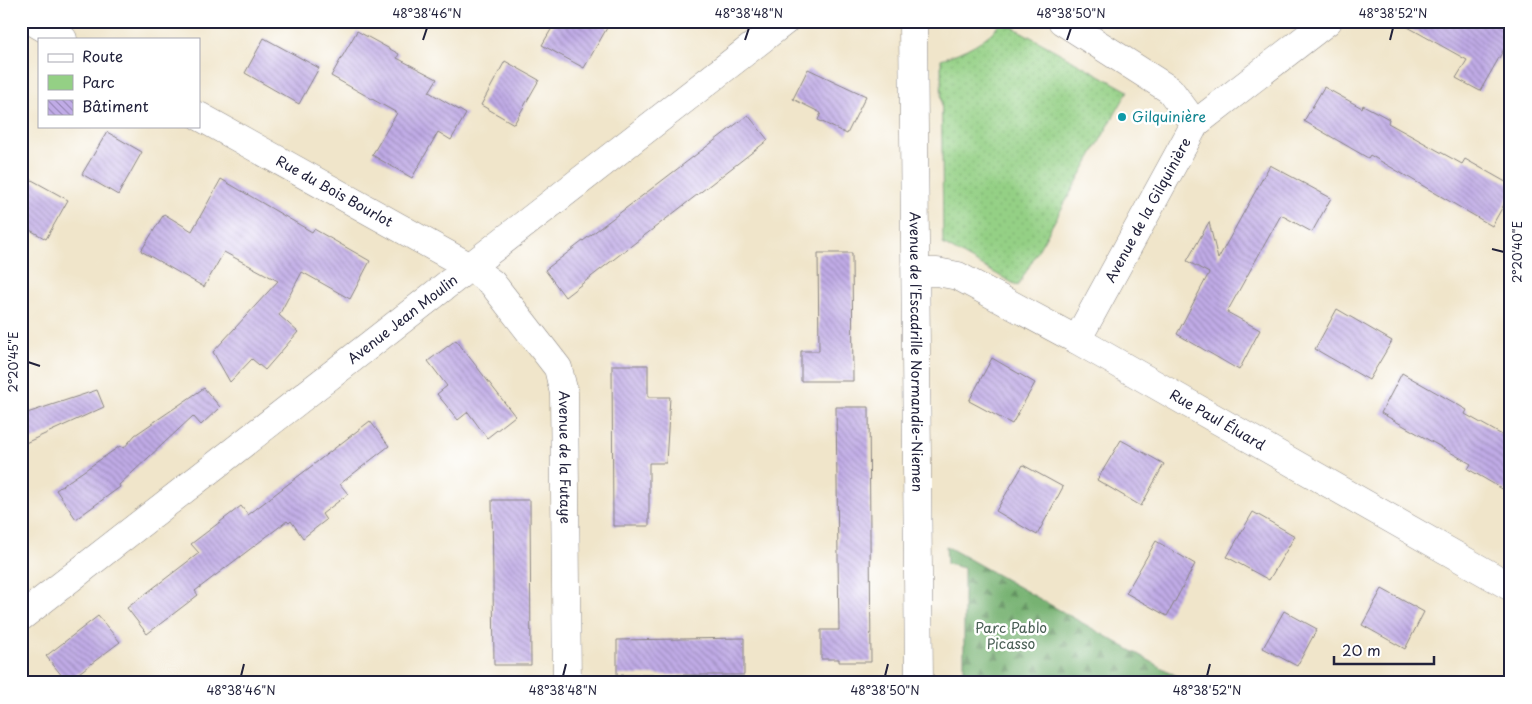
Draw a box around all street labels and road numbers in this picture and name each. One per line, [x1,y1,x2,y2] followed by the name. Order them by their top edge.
[1099,134,1196,286] street label: Avenue de la Gilquinière
[272,150,397,232] street label: Rue du Bois Bourlot
[905,212,928,492] street label: Avenue de l'Escadrille Normandie-Niemen
[343,269,462,369] street label: Avenue Jean Moulin
[1166,384,1270,455] street label: Rue Paul Éluard
[554,391,576,524] street label: Avenue de la Futaye

